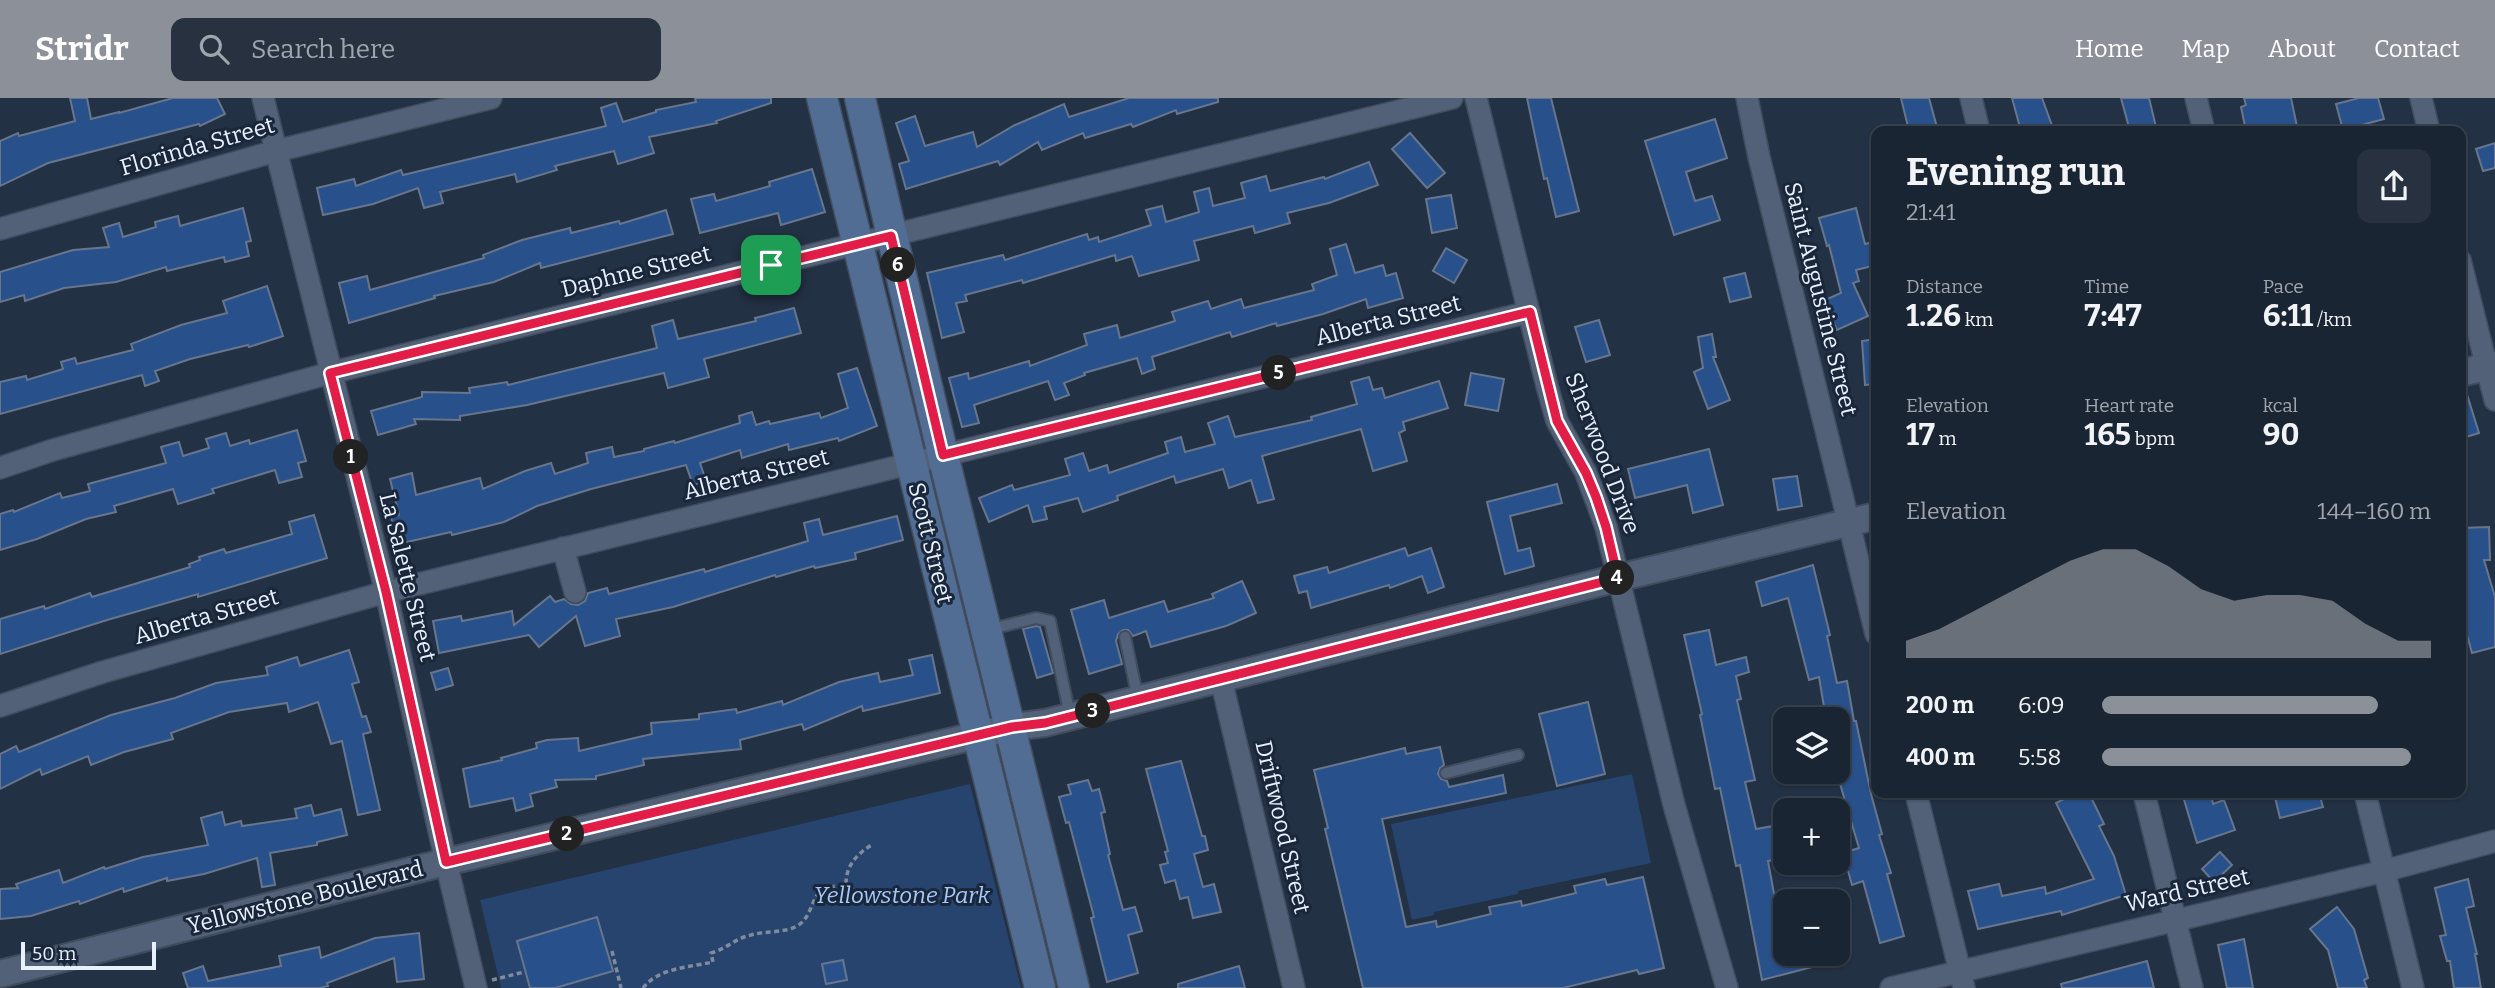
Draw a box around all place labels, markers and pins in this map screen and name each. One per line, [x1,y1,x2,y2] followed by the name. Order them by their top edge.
[741,235,801,295] pin
[880,248,916,282] pin: 6
[1262,356,1296,390] pin: 5
[334,440,368,474] pin: 1
[1600,560,1634,596] pin: 4
[1076,694,1110,728] pin: 3
[550,816,584,852] pin: 2

